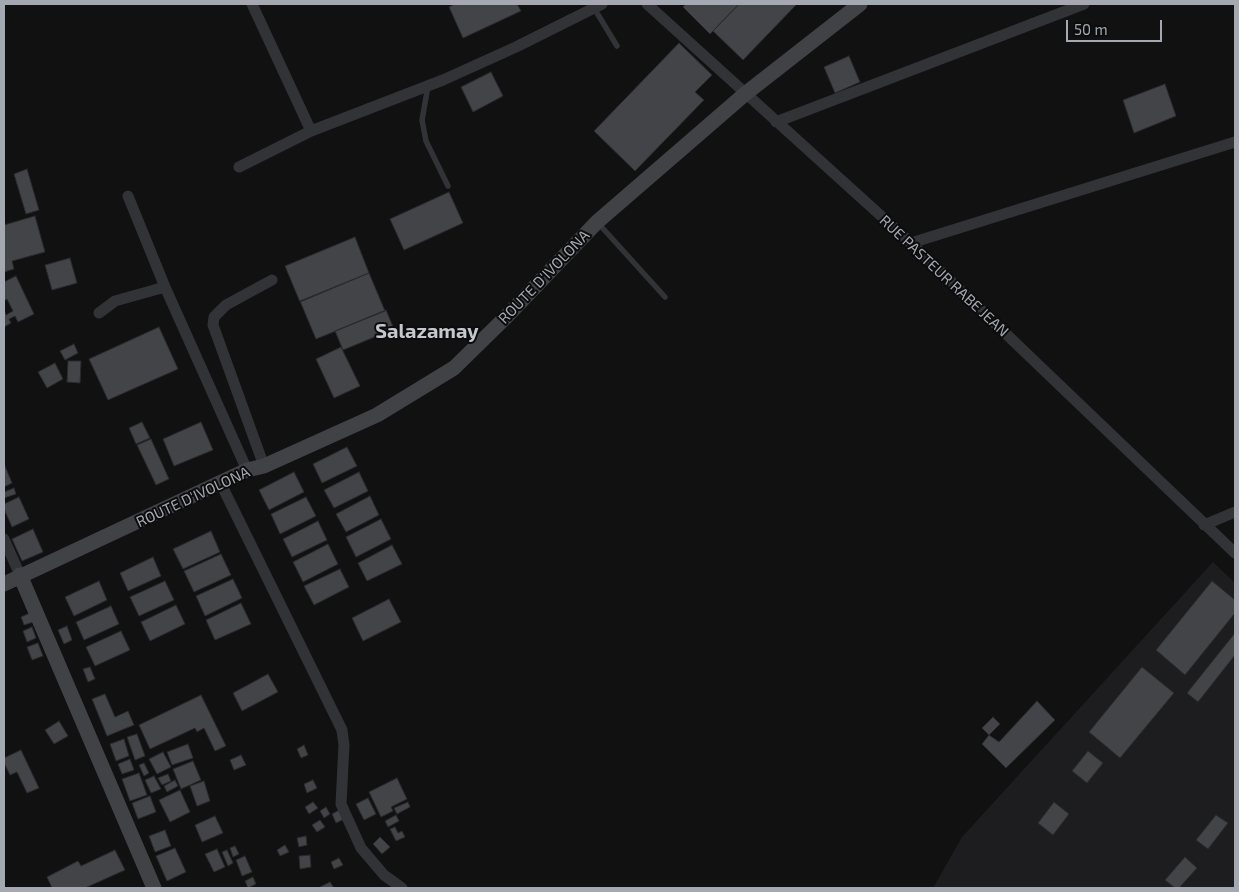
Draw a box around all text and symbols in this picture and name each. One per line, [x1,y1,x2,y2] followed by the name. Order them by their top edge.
[1069,10,1165,42] scale bar
[1074,20,1108,38] text: 50 m
[876,212,1012,340] street label: RUE PASTEUR RABE JEAN
[495,226,593,328] street label: ROUTE D'IVOLONA
[375,319,479,343] district label: Salazamay
[133,463,253,531] street label: ROUTE D'IVOLONA

